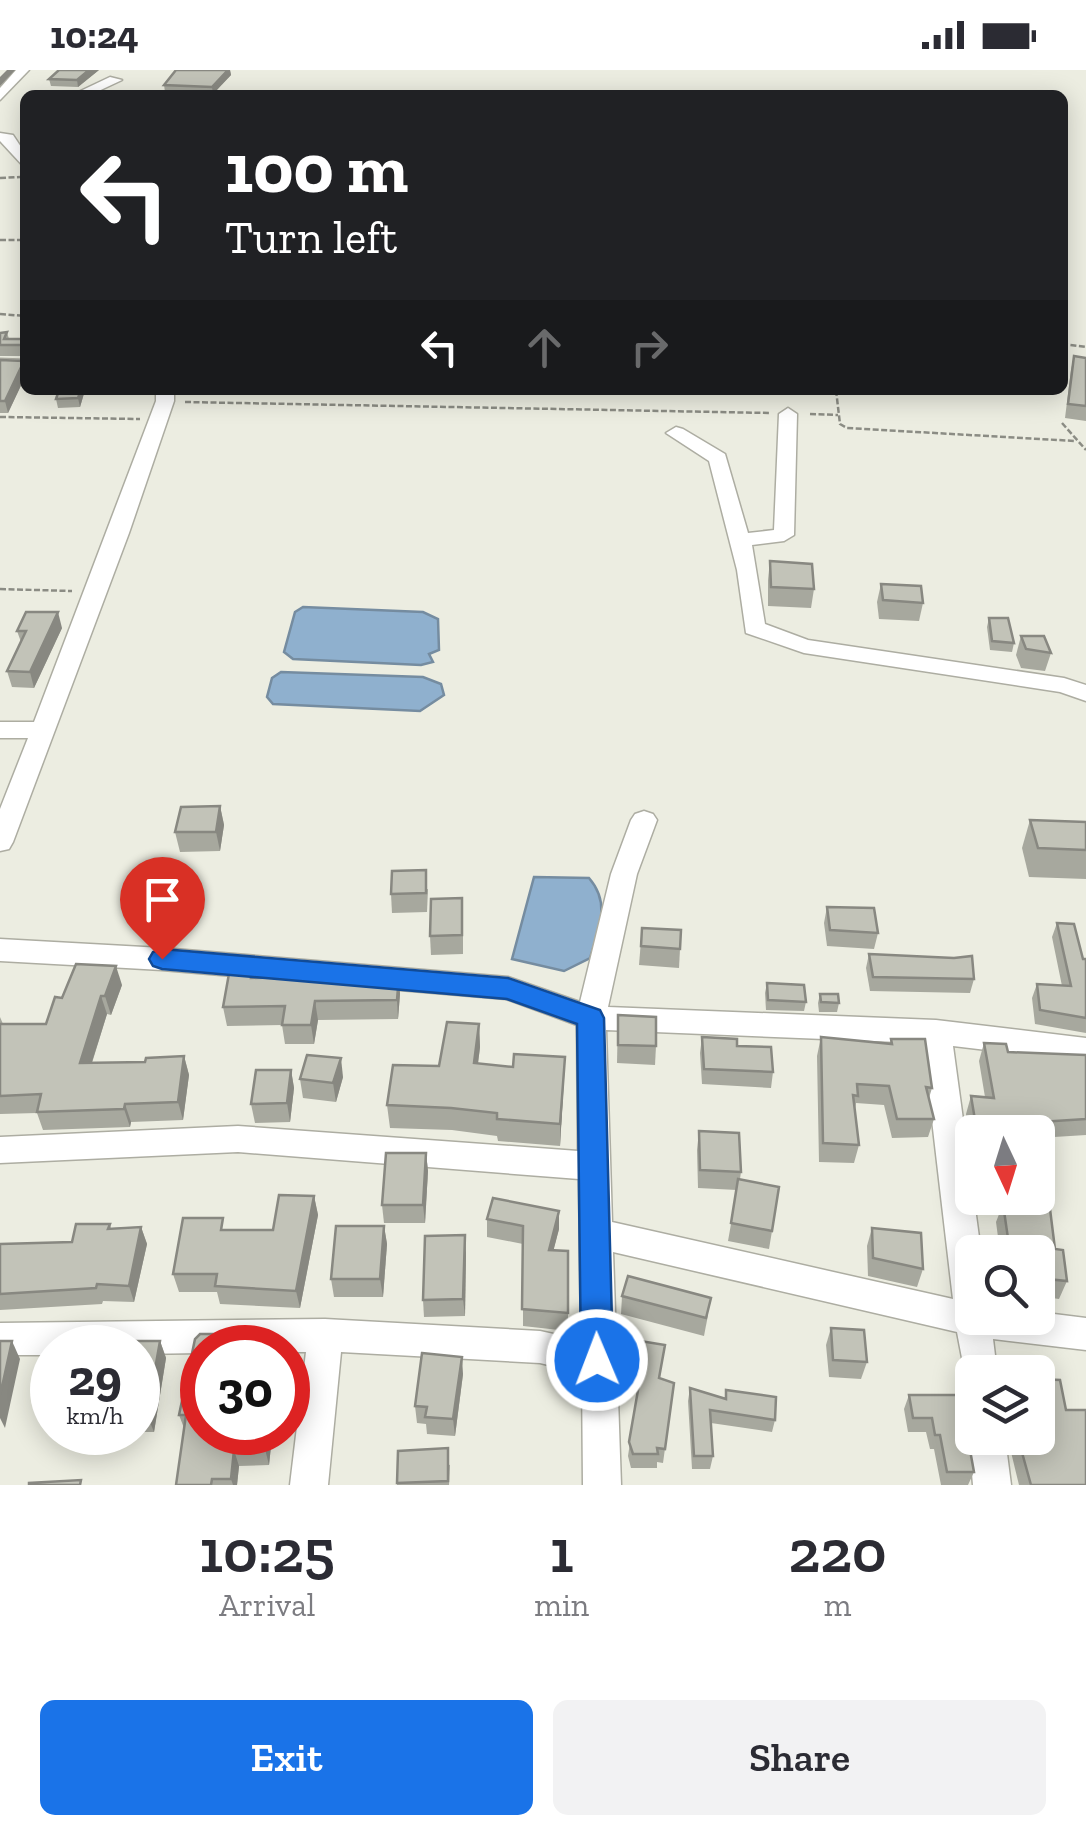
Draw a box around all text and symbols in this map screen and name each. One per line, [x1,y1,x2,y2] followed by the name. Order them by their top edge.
[50,12,139,58] text: 10:24
[225,126,408,210] text: 100 m
[60,130,190,260] icon: left
[225,211,397,265] text: Turn left
[412,320,467,375] icon: left
[517,320,572,375] icon: ahead
[622,320,677,375] icon: right
[120,857,205,960] pin
[135,872,190,927] icon: arrive
[955,1115,1055,1215] north arrow
[955,1115,1055,1455] map controls
[955,1235,1055,1335] button: search
[545,1308,649,1412] position arrow
[180,1325,310,1455] speed limit sign: 30
[68,1348,122,1408] text: 29
[955,1355,1055,1455] button: layers
[66,1400,124,1430] text: km/h
[199,1515,335,1587] text: 10:25
[550,1515,574,1587] text: 1
[789,1515,887,1587] text: 220
[219,1586,315,1624] text: Arrival
[534,1586,589,1624] text: min
[824,1586,851,1624] text: m
[40,1700,533,1815] button: Exit
[553,1700,1046,1815] button: Share

